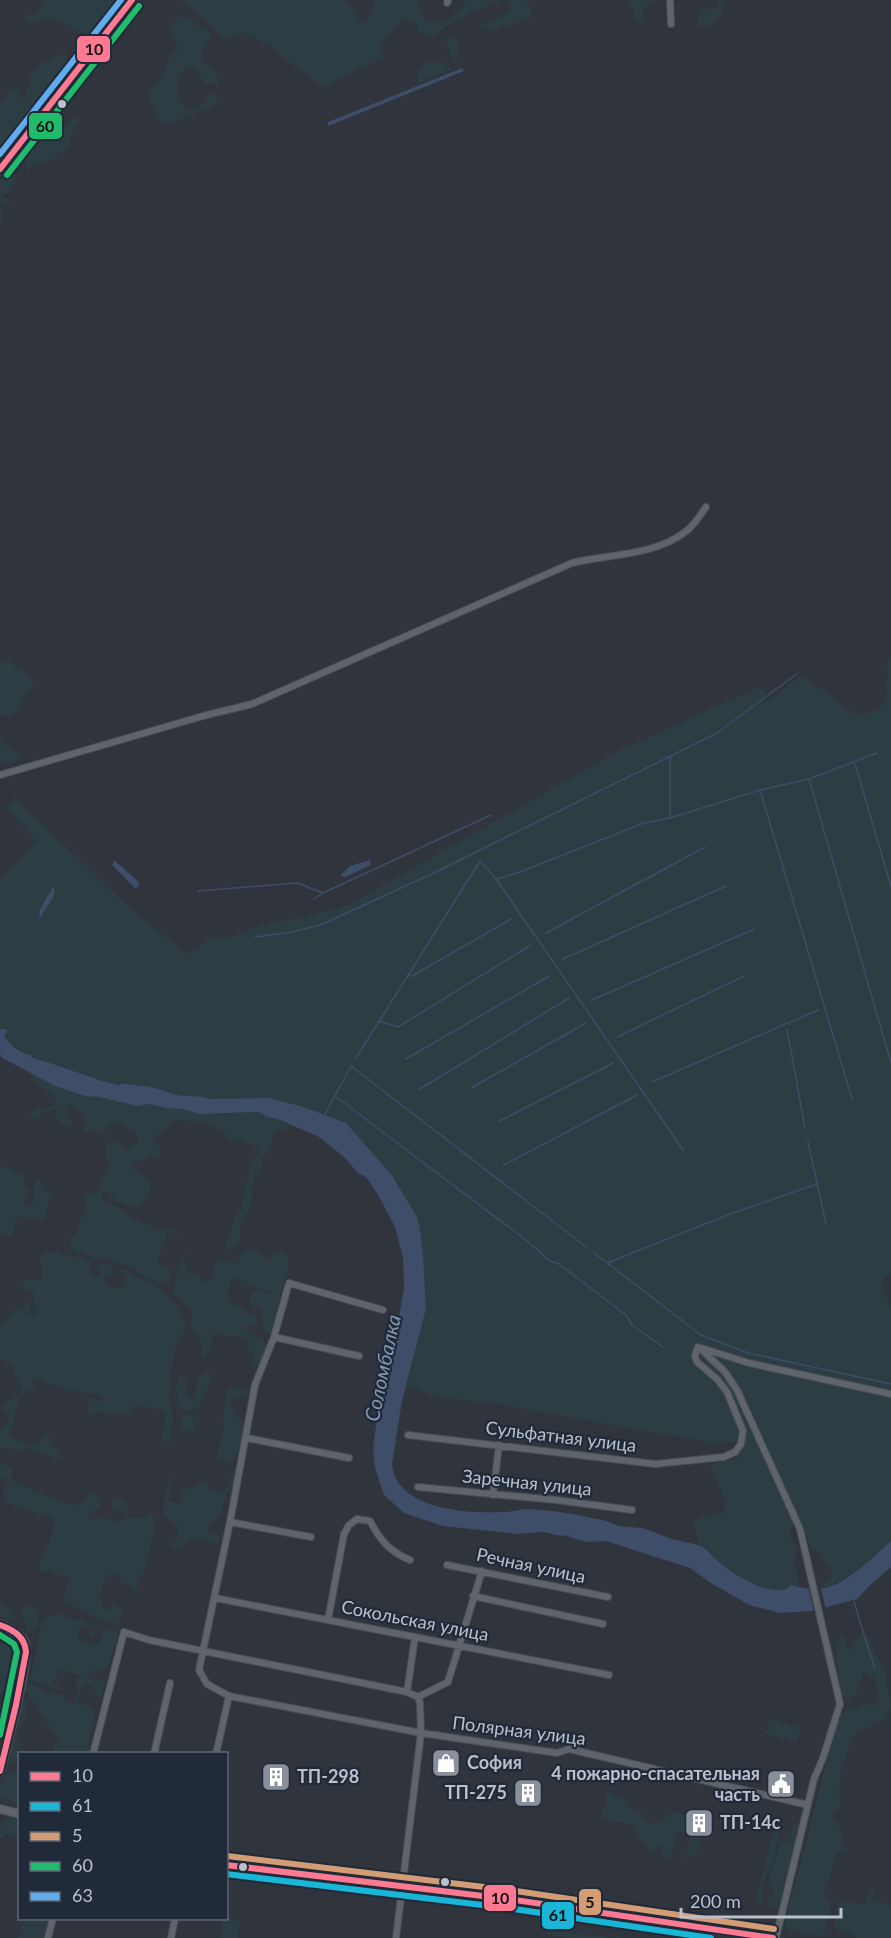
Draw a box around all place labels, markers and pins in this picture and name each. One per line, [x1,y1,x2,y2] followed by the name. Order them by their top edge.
[56,98,68,110] unlabelled marker
[430,1747,462,1779] shop icon: София
[467,1751,522,1773] place label: София
[260,1761,292,1793] building icon: ТП-298
[551,1762,760,1805] place label: 4 пожарно-спасательная часть
[297,1765,359,1787] place label: ТП-298
[765,1768,797,1800] public building icon: 4 пожарно-спасательная часть
[512,1777,544,1809] building icon: ТП-275
[445,1781,507,1803] place label: ТП-275
[683,1807,715,1839] building icon: ТП-14с
[720,1811,781,1833] place label: ТП-14с
[237,1861,249,1873] unlabelled marker
[439,1876,451,1888] unlabelled marker

